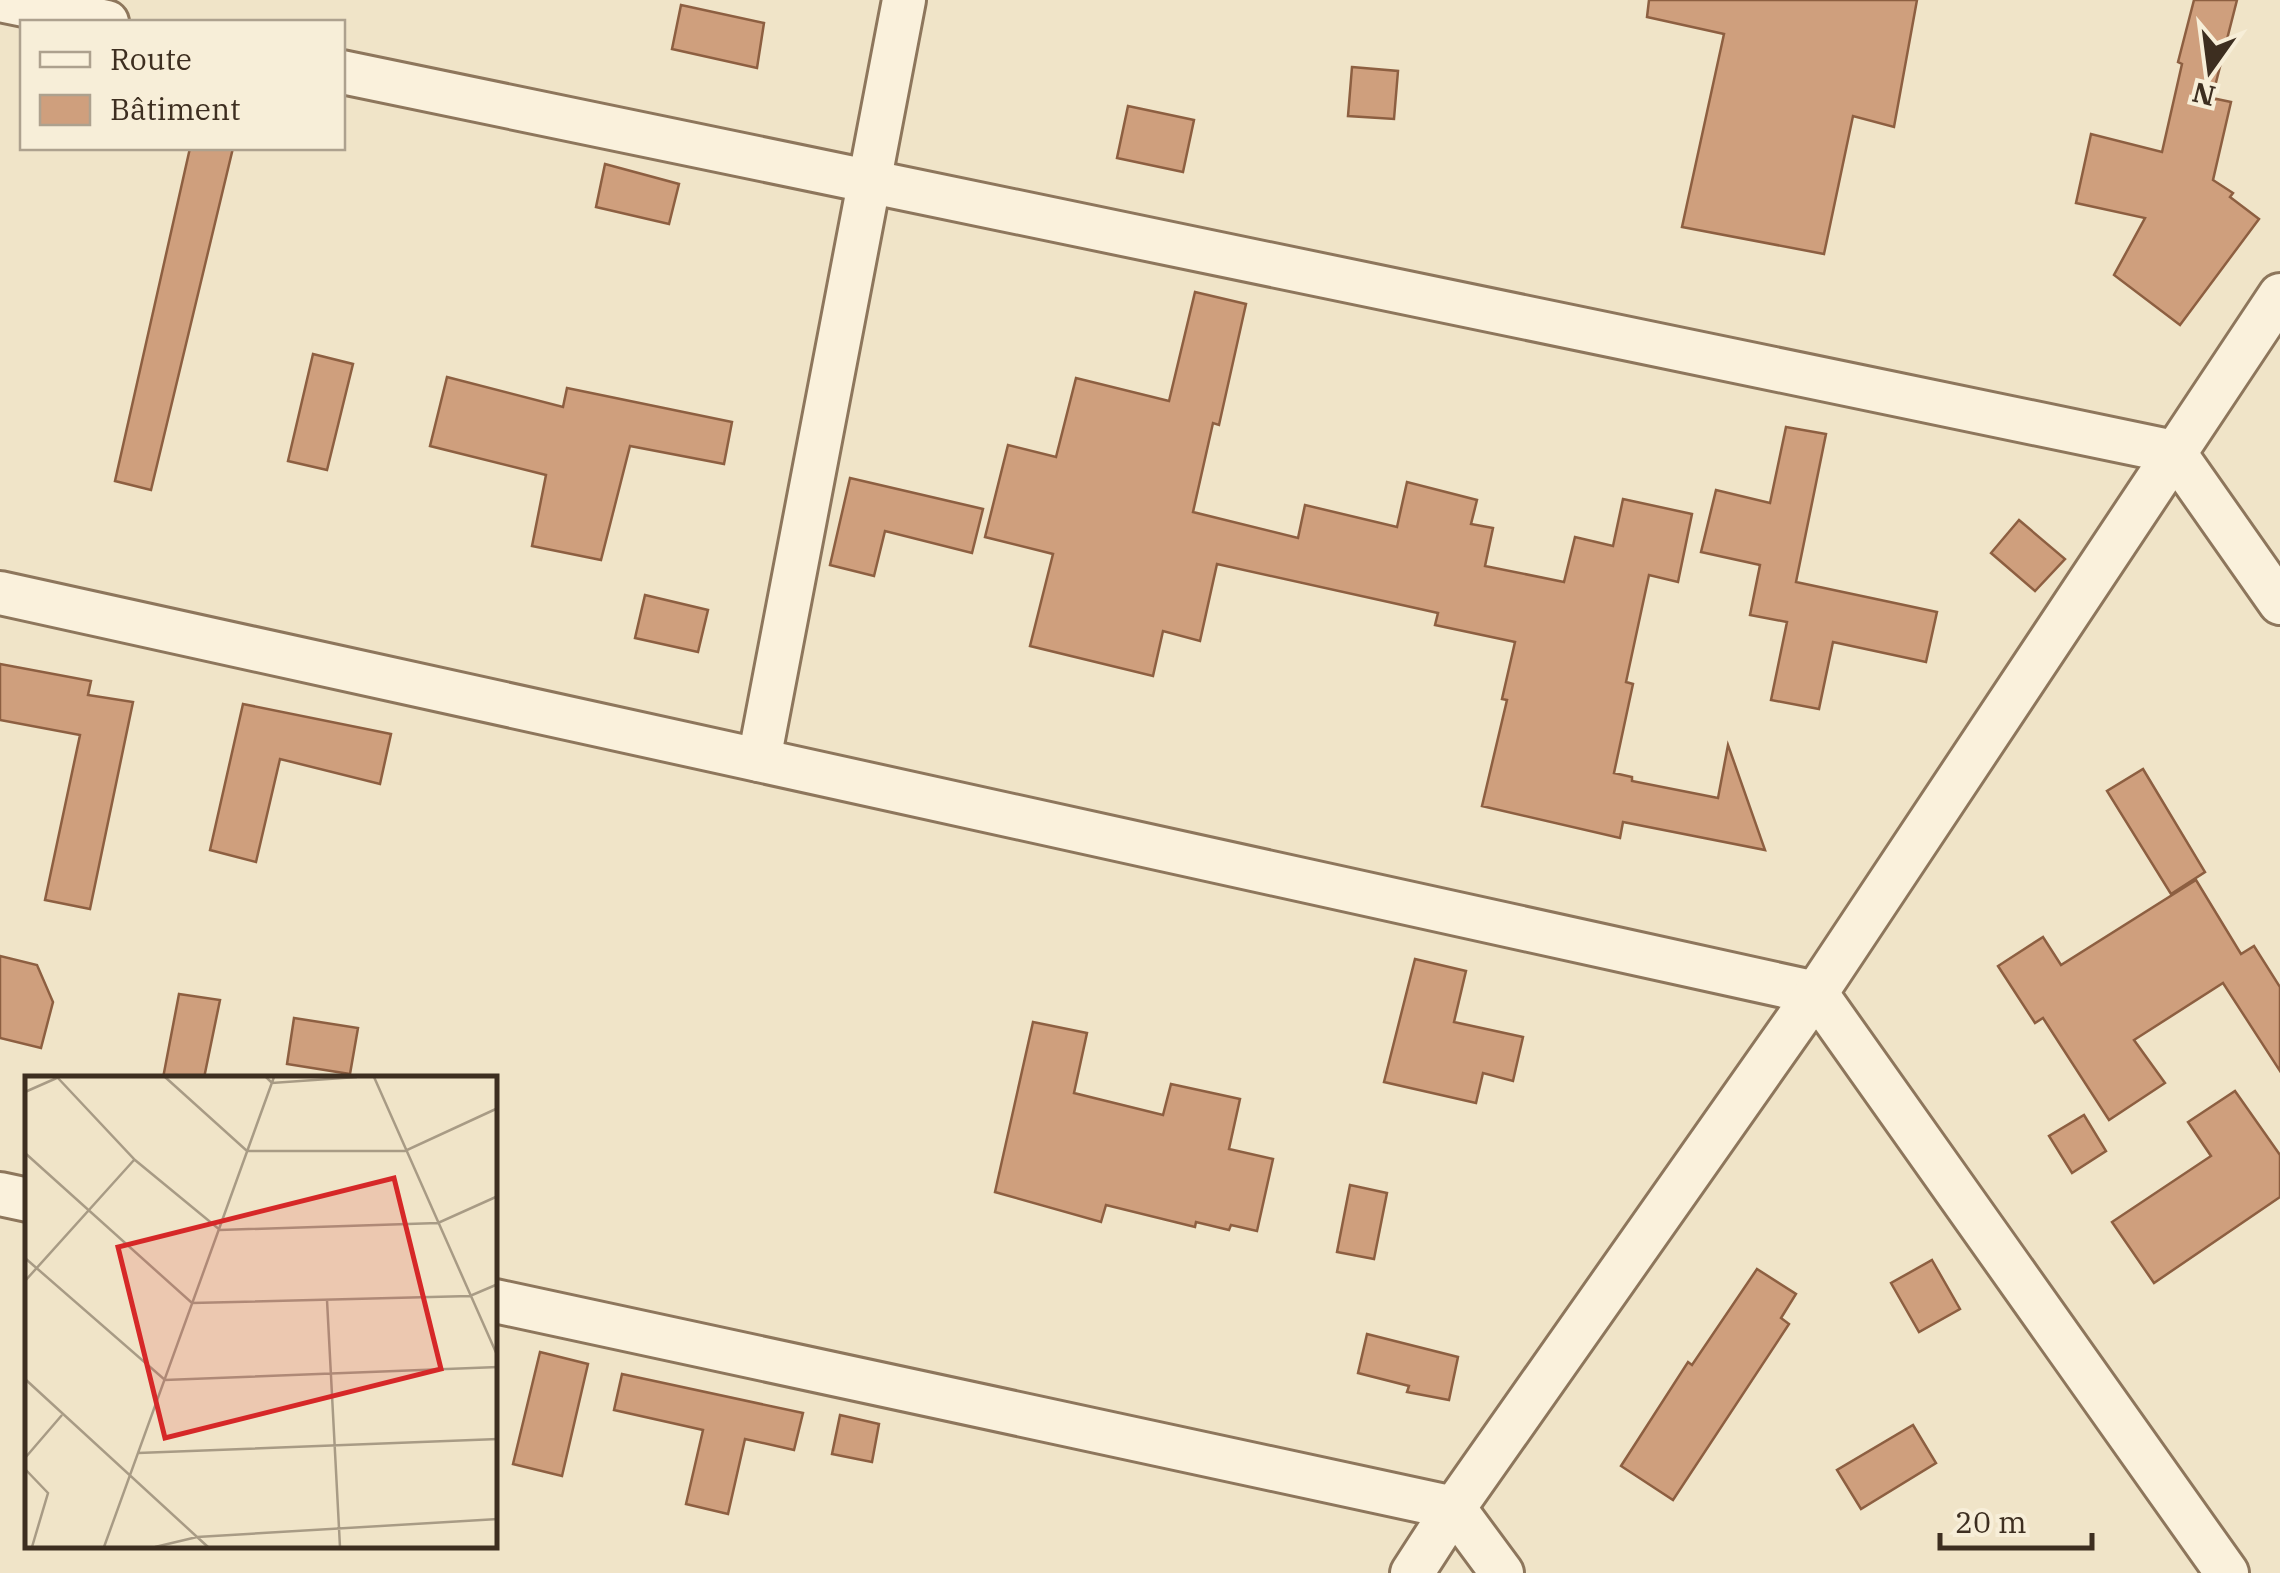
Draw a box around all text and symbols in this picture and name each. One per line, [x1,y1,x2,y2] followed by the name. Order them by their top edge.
[20,20,345,150] legend
[2160,20,2260,120] north arrow
[110,39,192,78] text: Route
[2189,74,2219,115] text: N
[110,89,241,128] text: Bâtiment
[25,1076,498,1548] inset map
[1940,1488,2092,1550] scale bar
[1955,1502,2027,1541] text: 20 m

